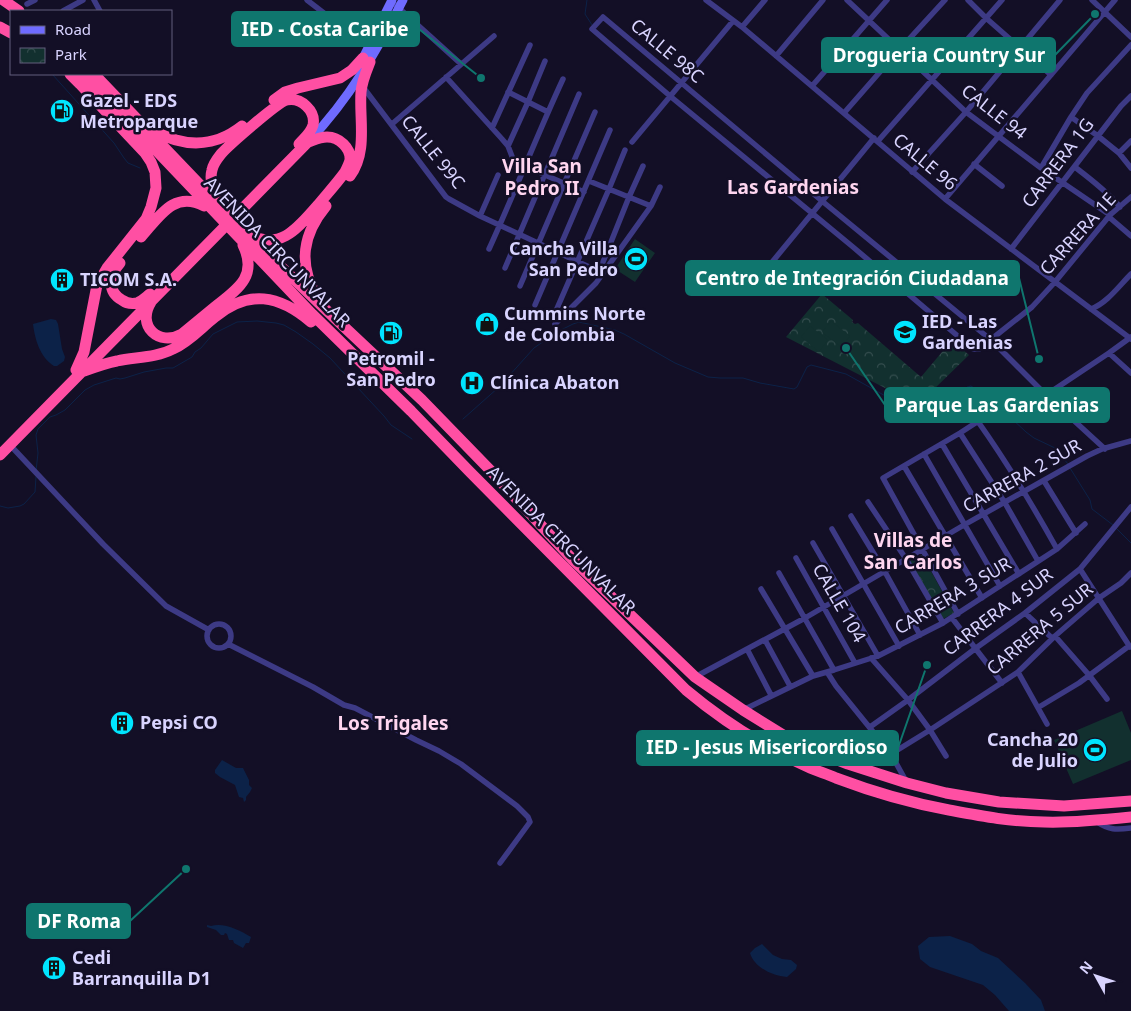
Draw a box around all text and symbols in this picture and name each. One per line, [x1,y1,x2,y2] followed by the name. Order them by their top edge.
[10,10,172,75] legend
[232,12,419,46] callout: IED - Costa Caribe
[626,13,709,88] street label: CALLE 98C
[241,16,409,42] text: IED - Costa Caribe
[55,19,91,39] text: Road
[822,38,1055,72] callout: Drogueria Country Sur
[833,42,1046,68] text: Drogueria Country Sur
[55,44,87,64] text: Park
[957,78,1032,144] street label: CALLE 94
[80,88,198,133] place label: Gazel - EDS Metroparque
[49,98,75,124] fuel station icon: Gazel - EDS Metroparque
[397,109,471,193] street label: CALLE 99C
[1016,113,1099,212] street label: CARRERA 1G
[888,127,963,195] street label: CALLE 96
[502,153,582,201] district label: Villa San Pedro II
[199,171,356,332] street label: AVENIDA CIRCUNVALAR
[727,174,859,200] district label: Las Gardenias
[1034,187,1121,280] street label: CARRERA 1E
[509,236,618,281] place label: Cancha Villa San Pedro
[623,246,649,272] sports icon: Cancha Villa San Pedro
[686,261,1019,295] callout: Centro de Integración Ciudadana
[695,265,1009,291] text: Centro de Integración Ciudadana
[49,267,75,293] building icon: TICOM S.A.
[80,267,177,291] place label: TICOM S.A.
[504,301,646,346] place label: Cummins Norte de Colombia
[922,309,1013,354] place label: IED - Las Gardenias
[474,311,500,337] shop icon: Cummins Norte de Colombia
[892,319,918,345] school or university icon: IED - Las Gardenias
[378,320,404,346] fuel station icon: Petromil - San Pedro
[346,346,436,391] place label: Petromil - San Pedro
[459,370,485,396] hospital icon: Clínica Abaton
[490,370,620,394] place label: Clínica Abaton
[885,388,1109,422] callout: Parque Las Gardenias
[895,392,1099,418] text: Parque Las Gardenias
[958,433,1085,518] street label: CARRERA 2 SUR
[482,460,641,619] street label: AVENIDA CIRCUNVALAR
[864,527,962,575] district label: Villas de San Carlos
[890,551,1015,639] street label: CARRERA 3 SUR
[808,559,872,646] street label: CALLE 104
[938,562,1057,660] street label: CARRERA 4 SUR
[981,577,1098,680] street label: CARRERA 5 SUR
[109,710,135,736] building icon: Pepsi CO
[140,710,218,734] place label: Pepsi CO
[337,710,449,736] district label: Los Trigales
[987,727,1078,772] place label: Cancha 20 de Julio
[637,731,898,765] callout: IED - Jesus Misericordioso
[646,734,888,760] text: IED - Jesus Misericordioso
[1082,737,1108,763] sports icon: Cancha 20 de Julio
[27,904,130,938] callout: DF Roma
[37,908,121,934] text: DF Roma
[72,945,211,990] place label: Cedi Barranquilla D1
[1071,951,1121,1001] north arrow
[41,955,67,981] building icon: Cedi Barranquilla D1
[1075,957,1097,978] text: N

